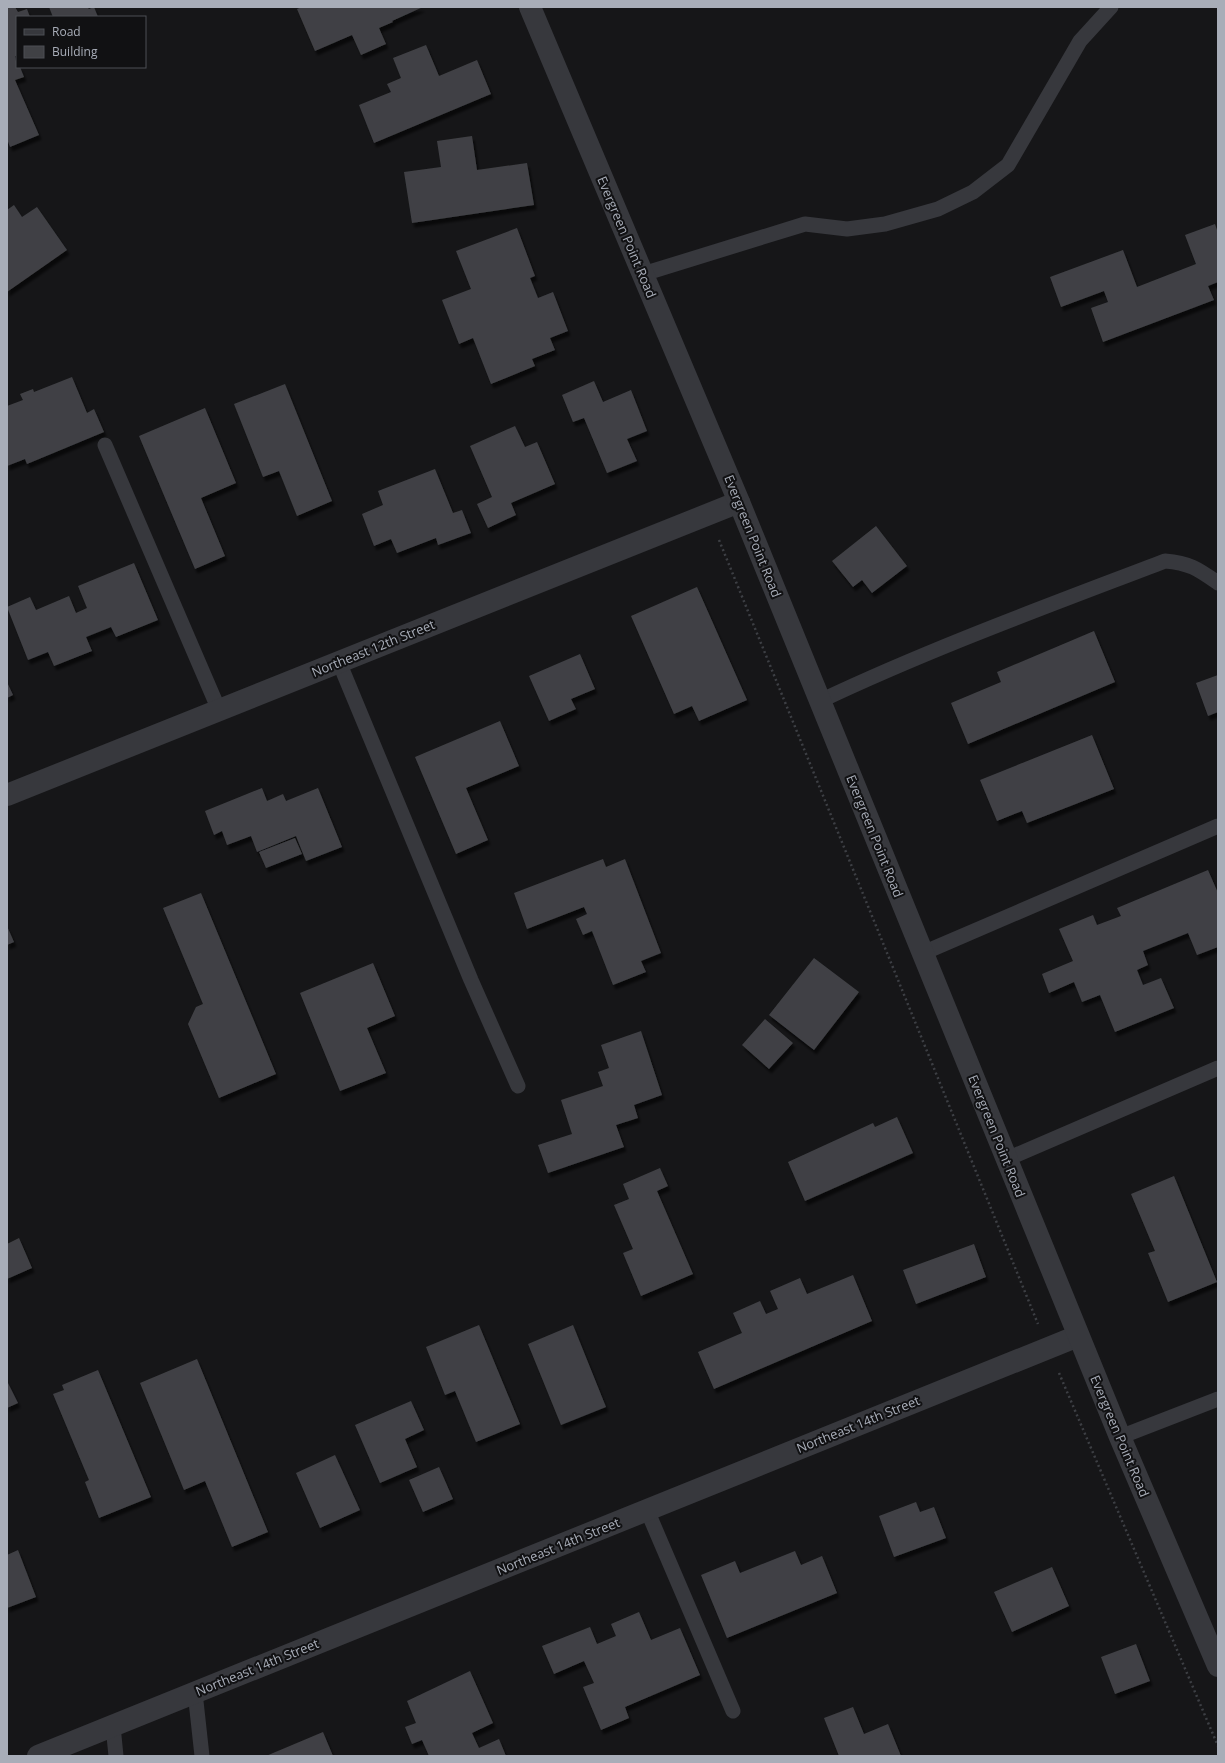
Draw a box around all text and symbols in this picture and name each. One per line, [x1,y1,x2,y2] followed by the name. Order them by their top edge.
[16,16,146,68] legend
[52,23,81,40] text: Road
[52,43,98,60] text: Building
[593,173,661,301] street label: Evergreen Point Road
[720,472,786,600] street label: Evergreen Point Road
[309,615,438,681] street label: Northeast 12th Street
[842,772,908,900] street label: Evergreen Point Road
[964,1072,1030,1200] street label: Evergreen Point Road
[1086,1372,1154,1500] street label: Evergreen Point Road
[794,1391,923,1457] street label: Northeast 14th Street
[494,1513,623,1579] street label: Northeast 14th Street
[193,1634,322,1700] street label: Northeast 14th Street

